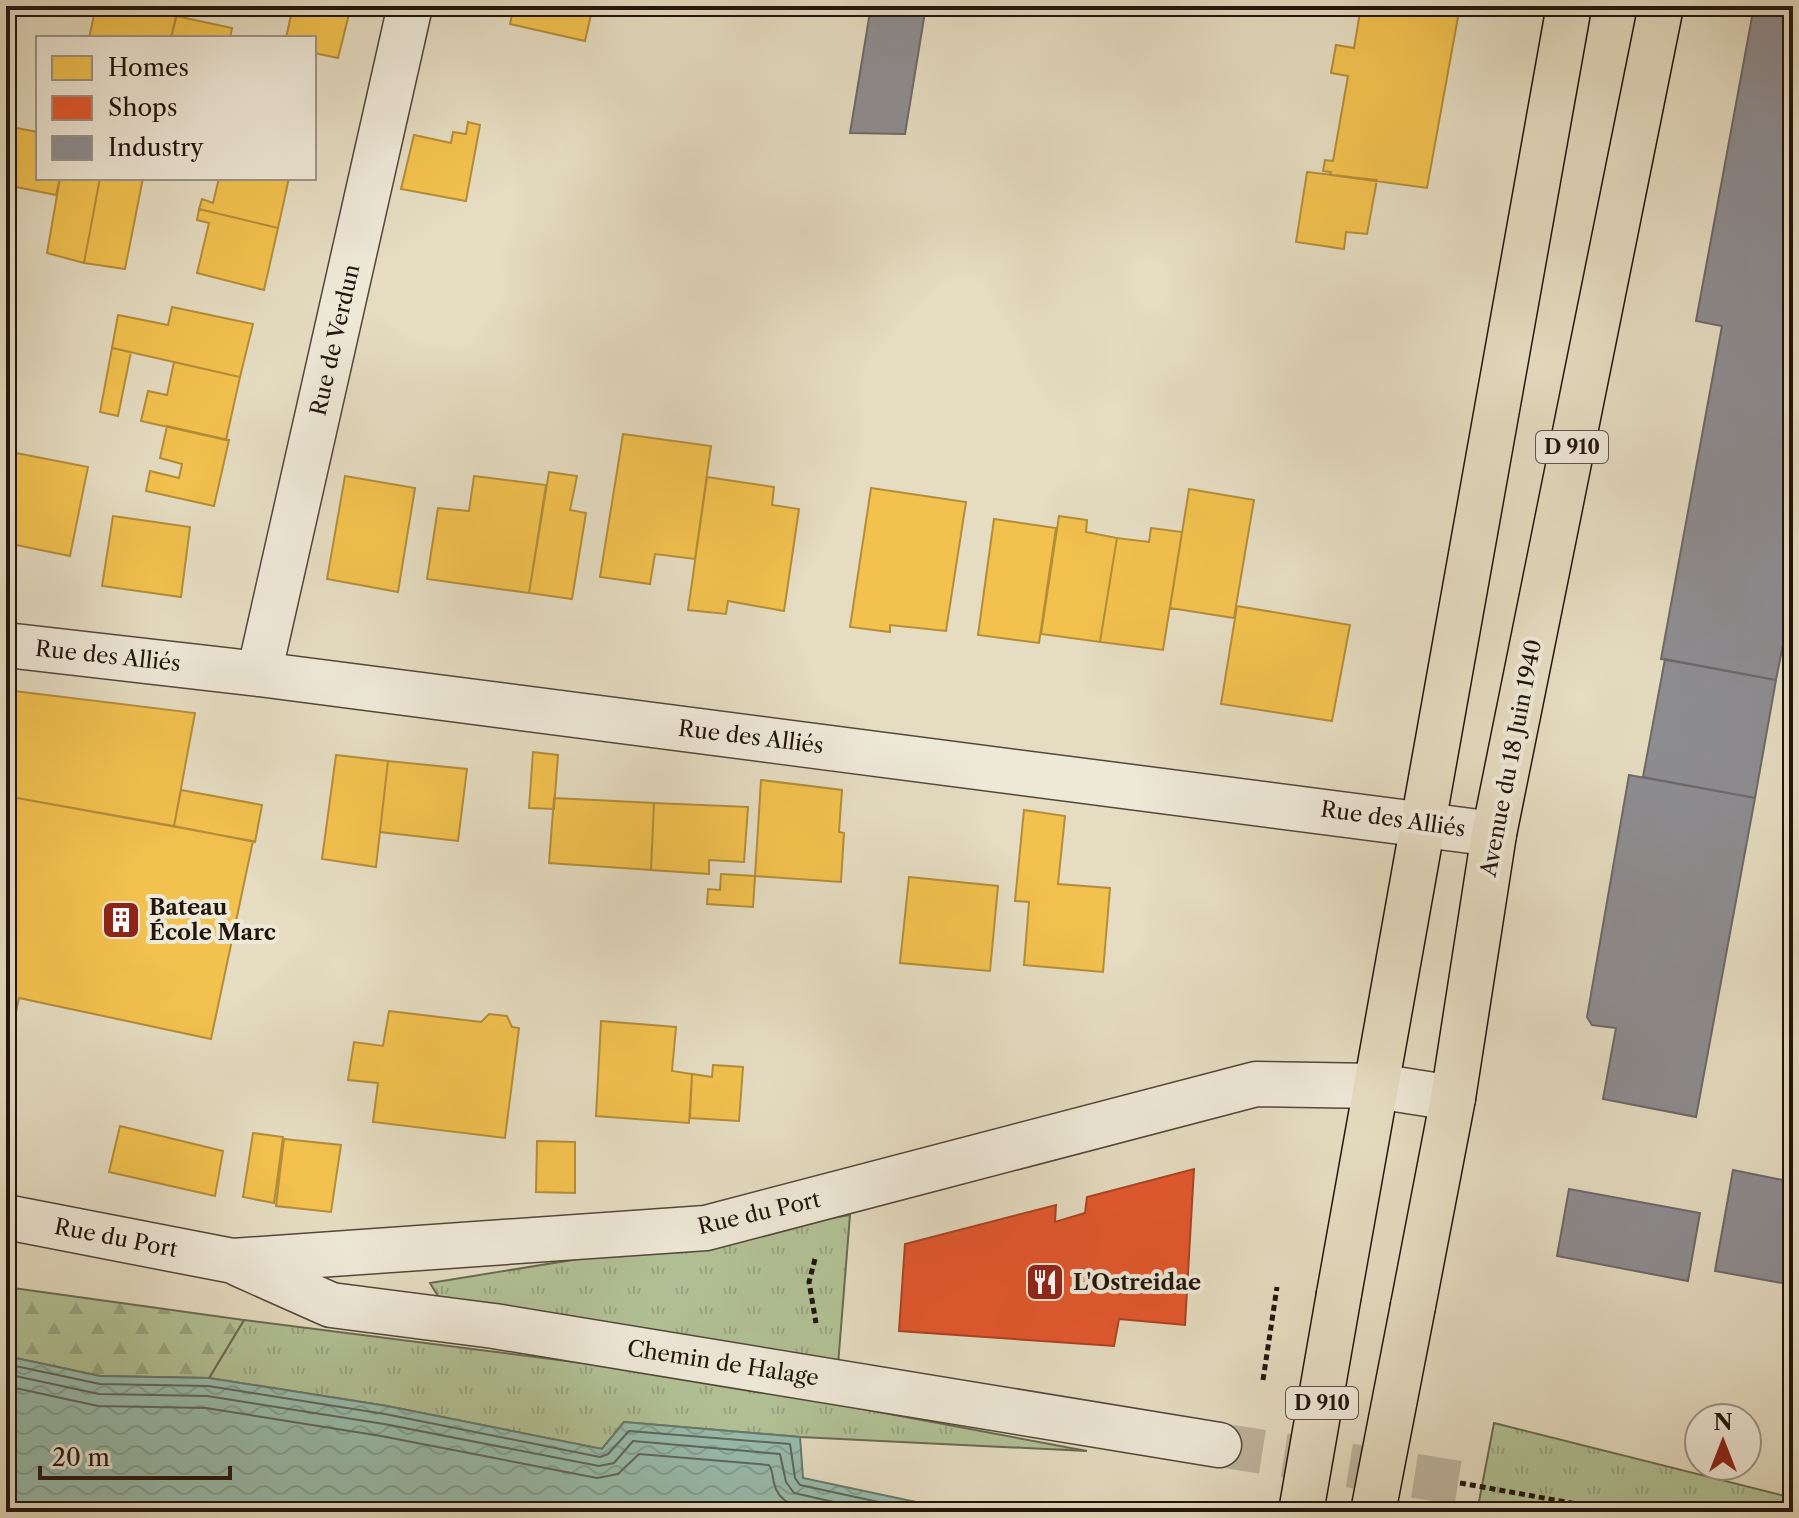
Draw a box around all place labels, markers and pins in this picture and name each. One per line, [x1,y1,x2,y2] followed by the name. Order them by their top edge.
[149,894,276,946] place label: Bateau École Marc
[100,899,142,941] building icon: Bateau École Marc
[1024,1261,1066,1303] restaurant icon: L'Ostreidae
[1073,1269,1201,1296] place label: L'Ostreidae

